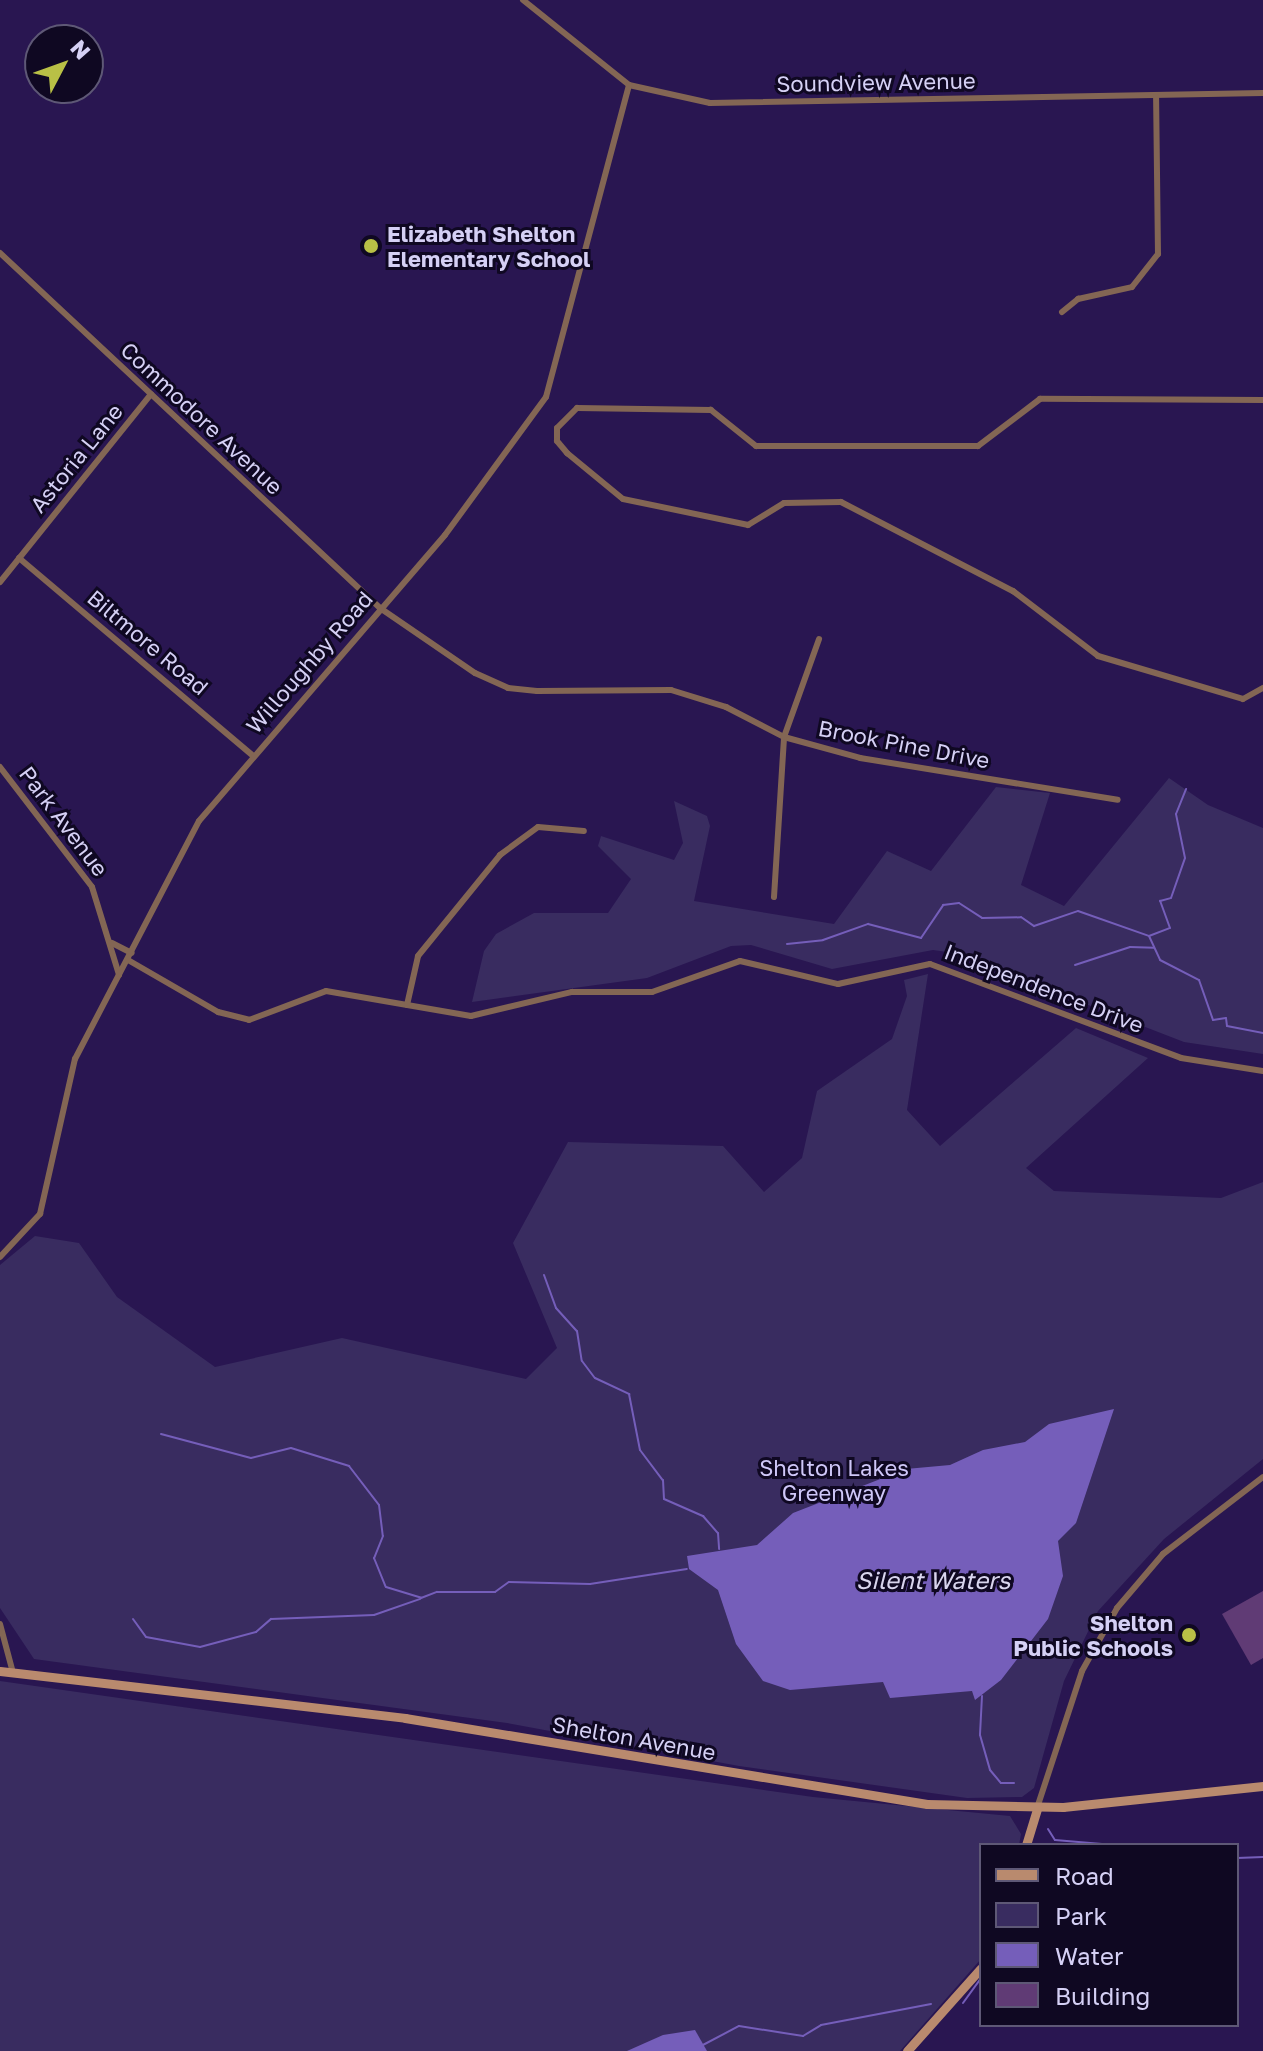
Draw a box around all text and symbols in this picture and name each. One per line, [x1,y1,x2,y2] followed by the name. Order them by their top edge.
[24,24,104,104] north arrow
[65,34,97,64] text: N
[776,67,976,97] street label: Soundview Avenue
[387,220,590,272] place label: Elizabeth Shelton Elementary School
[362,237,380,255] marker: Elizabeth Shelton Elementary School
[116,336,288,500] street label: Commodore Avenue
[24,398,128,518] street label: Astoria Lane
[82,584,214,700] street label: Biltmore Road
[240,586,378,738] street label: Willoughby Road
[816,714,992,774] street label: Brook Pine Drive
[14,761,114,881] street label: Park Avenue
[941,938,1147,1038] street label: Independence Drive
[759,1454,909,1506] park label: Shelton Lakes Greenway
[856,1566,1010,1594] water label: Silent Waters
[1013,1609,1173,1660] place label: Shelton Public Schools
[1180,1626,1198,1644] marker: Shelton Public Schools
[550,1711,718,1765] street label: Shelton Avenue
[979,1843,1239,2027] legend
[1055,1861,1114,1890] text: Road
[1055,1901,1107,1930] text: Park
[1055,1941,1123,1970] text: Water
[1055,1981,1150,2010] text: Building

